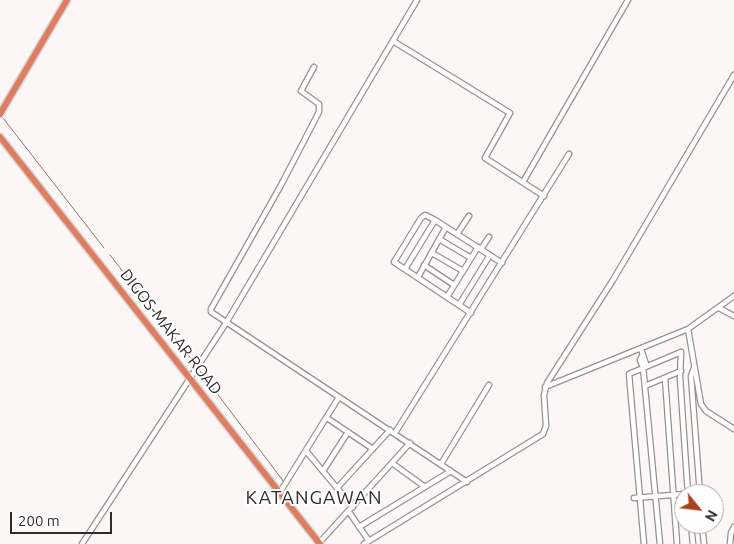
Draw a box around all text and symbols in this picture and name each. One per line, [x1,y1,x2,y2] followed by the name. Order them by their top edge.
[116,265,226,399] street label: DIGOS-MAKAR ROAD
[674,484,724,534] north arrow
[244,487,384,509] district label: KATANGAWAN
[12,502,115,534] scale bar
[702,507,721,524] text: N
[18,512,60,529] text: 200 m

